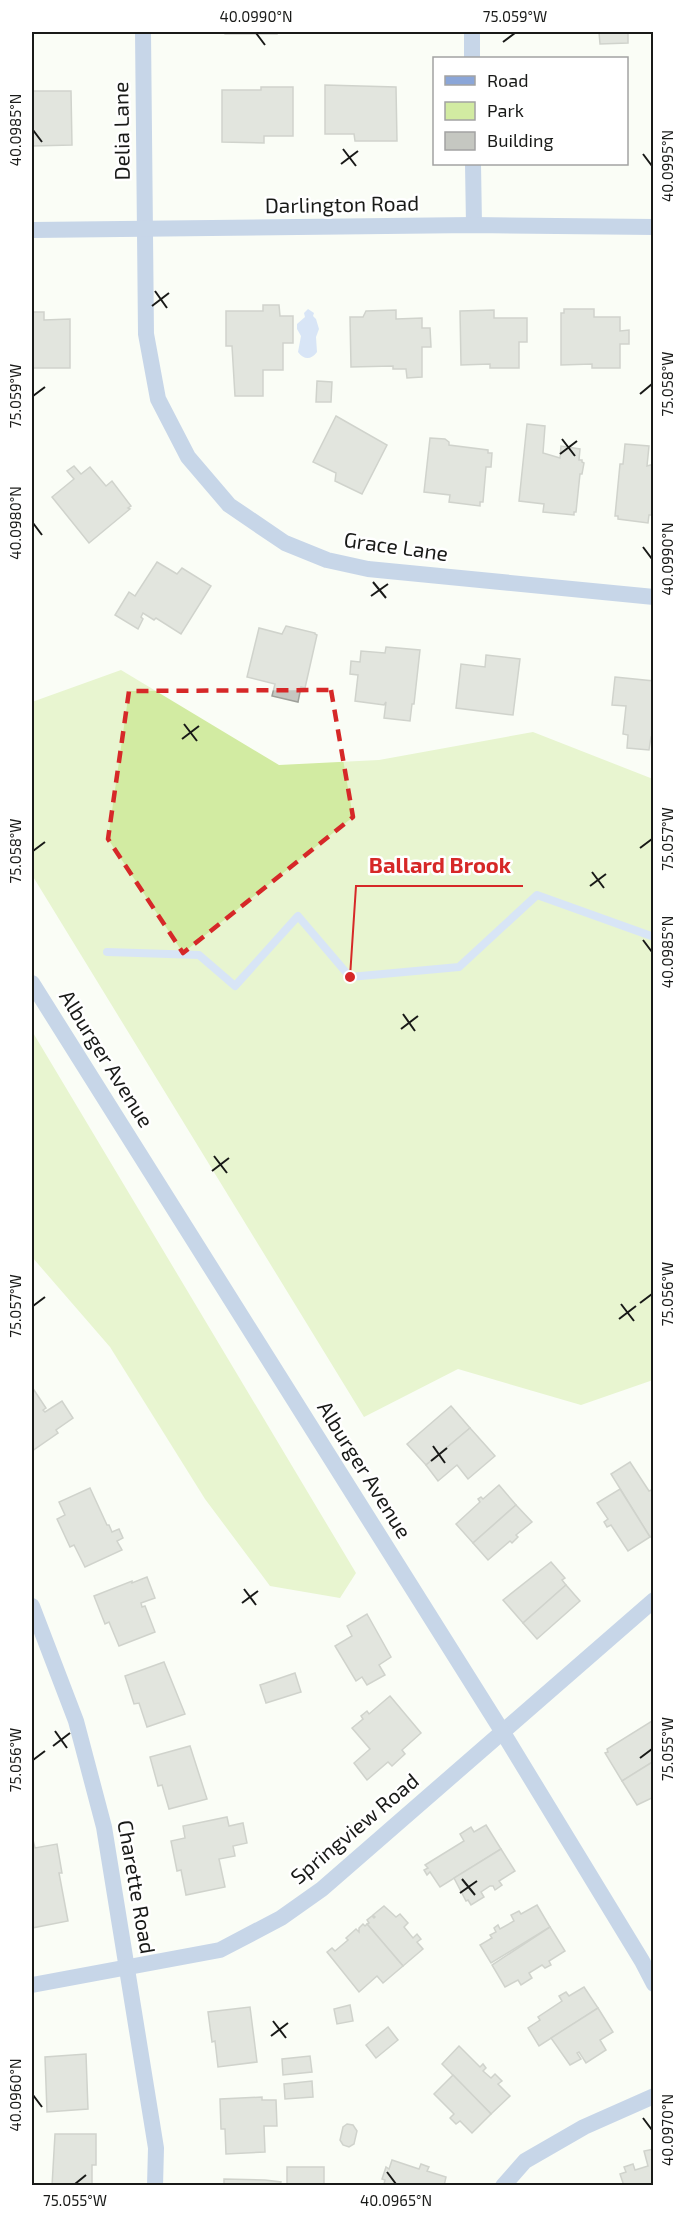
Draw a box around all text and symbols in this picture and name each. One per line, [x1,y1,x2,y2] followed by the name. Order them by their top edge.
[220,7,292,25] text: 40.0990°N
[483,7,547,25] text: 75.059°W
[433,57,628,165] legend
[487,69,528,91] text: Road
[107,81,134,181] street label: Delia Lane
[6,94,24,166] text: 40.0985°N
[487,99,524,121] text: Park
[487,129,554,151] text: Building
[658,130,676,202] text: 40.0995°N
[265,190,419,217] street label: Darlington Road
[658,351,676,417] text: 75.058°W
[6,364,24,428] text: 75.059°W
[6,486,24,560] text: 40.0980°N
[658,523,676,595] text: 40.0990°N
[342,526,450,565] street label: Grace Lane
[658,807,676,871] text: 75.057°W
[6,818,24,884] text: 75.058°W
[356,846,523,886] callout: Ballard Brook
[369,851,512,877] text: Ballard Brook
[658,916,676,988] text: 40.0985°N
[55,985,159,1131] street label: Alburger Avenue
[658,1262,676,1326] text: 75.056°W
[6,1274,24,1338] text: 75.057°W
[313,1396,417,1542] street label: Alburger Avenue
[658,1717,676,1781] text: 75.055°W
[6,1728,24,1792] text: 75.056°W
[285,1767,423,1889] street label: Springview Road
[113,1818,162,1956] street label: Charette Road
[6,2059,24,2131] text: 40.0960°N
[658,2094,676,2166] text: 40.0970°N
[43,2191,107,2209] text: 75.055°W
[360,2191,432,2209] text: 40.0965°N

